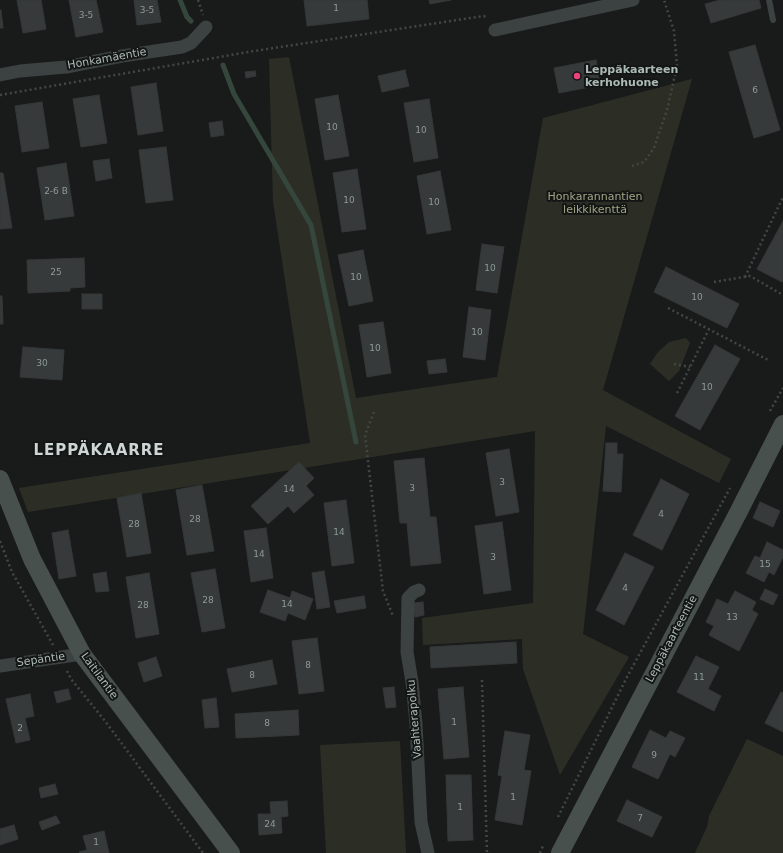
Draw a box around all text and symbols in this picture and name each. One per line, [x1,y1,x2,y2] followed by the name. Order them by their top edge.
[333,4,339,14] house number: 1
[140,6,154,16] house number: 3-5
[79,11,93,21] house number: 3-5
[66,46,148,72] street label: Honkamäentie
[585,63,678,89] place label: Leppäkaarteen kerhohuone
[572,71,582,81] marker: Leppäkaarteen kerhohuone
[752,86,758,96] house number: 6
[326,123,338,133] house number: 10
[415,126,427,136] house number: 10
[44,187,68,197] house number: 2-6 B
[548,190,642,216] park label: Honkarannantien leikkikenttä
[343,196,355,206] house number: 10
[428,198,440,208] house number: 10
[484,264,496,274] house number: 10
[50,268,62,278] house number: 25
[350,273,362,283] house number: 10
[691,293,703,303] house number: 10
[471,328,483,338] house number: 10
[369,344,381,354] house number: 10
[36,359,48,369] house number: 30
[701,383,713,393] house number: 10
[33,442,165,460] district label: LEPPÄKAARRE
[499,478,505,488] house number: 3
[409,484,415,494] house number: 3
[283,485,295,495] house number: 14
[658,510,664,520] house number: 4
[189,515,201,525] house number: 28
[128,520,140,530] house number: 28
[333,528,345,538] house number: 14
[253,550,265,560] house number: 14
[490,553,496,563] house number: 3
[759,560,771,570] house number: 15
[622,584,628,594] house number: 4
[644,593,700,685] street label: Leppäkaarteentie
[202,596,214,606] house number: 28
[281,600,293,610] house number: 14
[137,601,149,611] house number: 28
[726,613,738,623] house number: 13
[16,650,66,670] street label: Sepäntie
[78,650,120,702] street label: Laitilantie
[305,661,311,671] house number: 8
[249,671,255,681] house number: 8
[693,673,705,683] house number: 11
[405,679,425,759] street label: Vaahterapolku
[451,718,457,728] house number: 1
[264,719,270,729] house number: 8
[17,724,23,734] house number: 2
[651,751,657,761] house number: 9
[510,793,516,803] house number: 1
[457,803,463,813] house number: 1
[637,814,643,824] house number: 7
[264,820,276,830] house number: 24
[93,838,99,848] house number: 1

